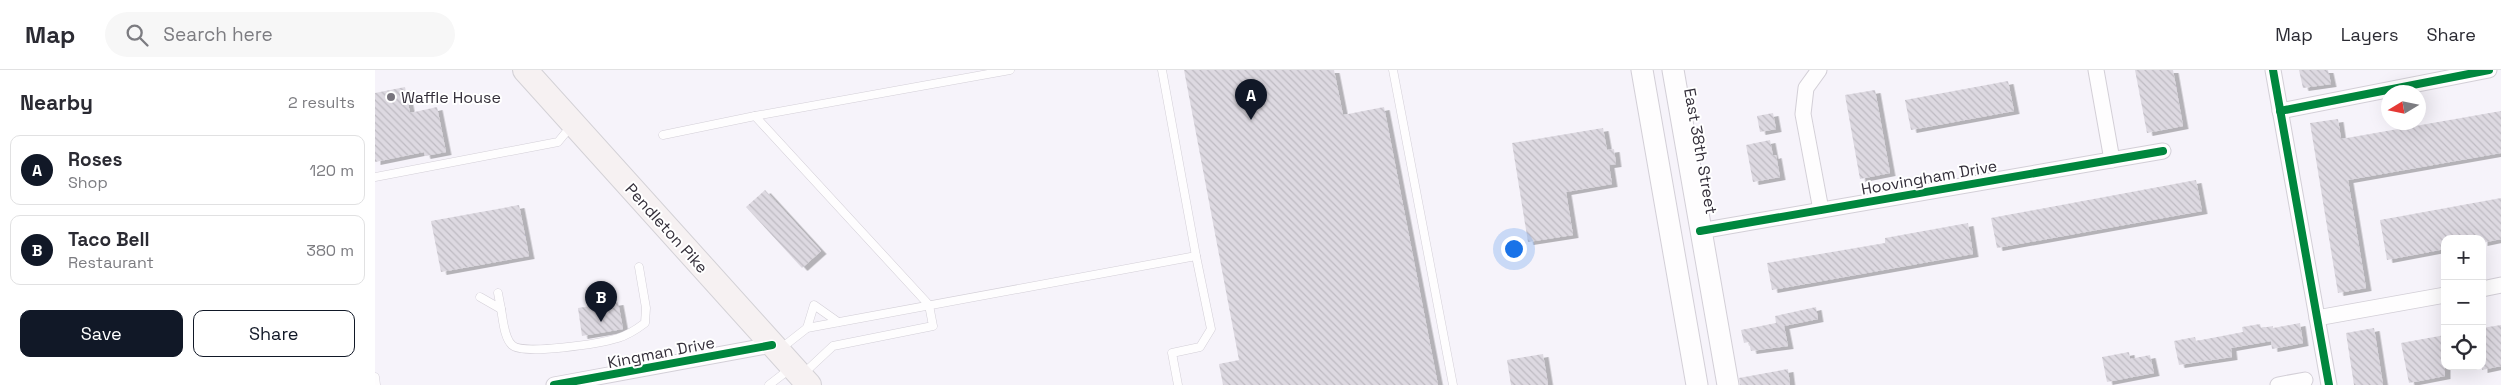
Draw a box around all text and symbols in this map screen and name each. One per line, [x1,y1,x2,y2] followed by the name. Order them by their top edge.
[105,12,455,57] search box
[25,19,75,50] text: Map
[123,21,151,49] icon: search
[163,22,273,47] text: Search here
[2275,23,2313,46] text: Map
[2341,23,2398,46] text: Layers
[2426,23,2476,46] text: Share
[1235,79,1267,120] pin: A
[2381,85,2426,130] north arrow
[1679,86,1722,216] street label: East 38th Street
[401,87,501,108] place label: Waffle House
[20,89,93,116] text: Nearby
[385,91,397,103] marker: Waffle House
[288,92,355,113] text: 2 results
[68,147,123,172] text: Roses
[1859,155,1999,200] street label: Hoovingham Drive
[32,160,42,181] text: A
[310,160,354,181] text: 120 m
[68,172,108,193] text: Shop
[621,179,713,278] street label: Pendleton Pike
[68,227,150,252] text: Taco Bell
[2441,235,2486,370] map controls
[2441,235,2486,280] button: +
[1501,236,1527,262] your location
[32,240,42,261] text: B
[306,240,354,261] text: 380 m
[68,252,154,273] text: Restaurant
[2441,280,2486,325] button: −
[585,281,617,322] pin: B
[20,310,183,357] button: Save
[193,310,355,357] button: Share
[2441,325,2486,370] button: locate
[606,332,717,373] street label: Kingman Drive

